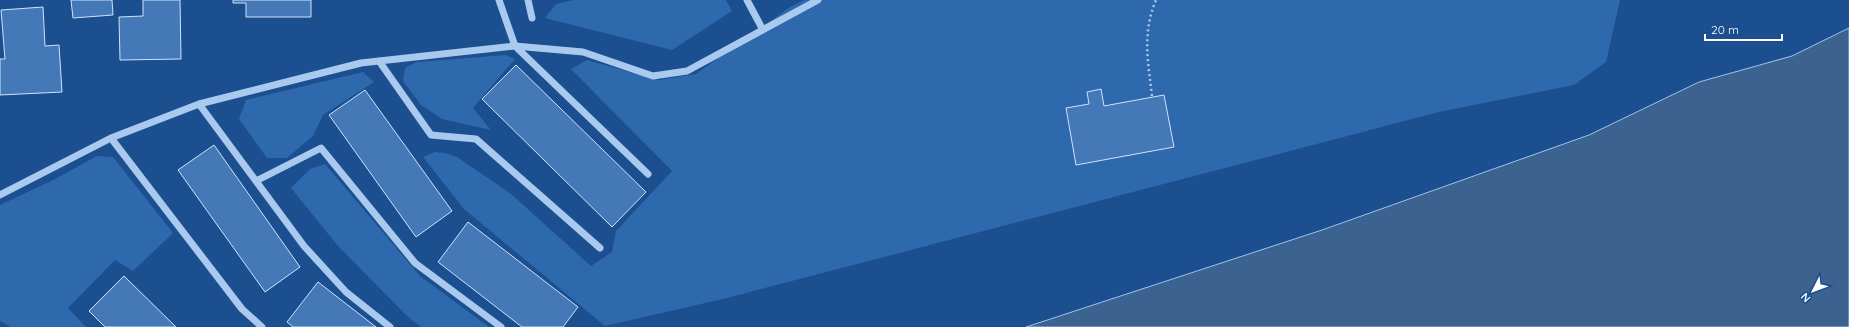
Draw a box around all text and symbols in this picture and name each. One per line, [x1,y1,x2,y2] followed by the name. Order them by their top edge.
[1705,16,1782,42] scale bar
[1711,22,1739,37] text: 20 m
[1793,271,1833,311] north arrow
[1798,290,1813,305] text: N

